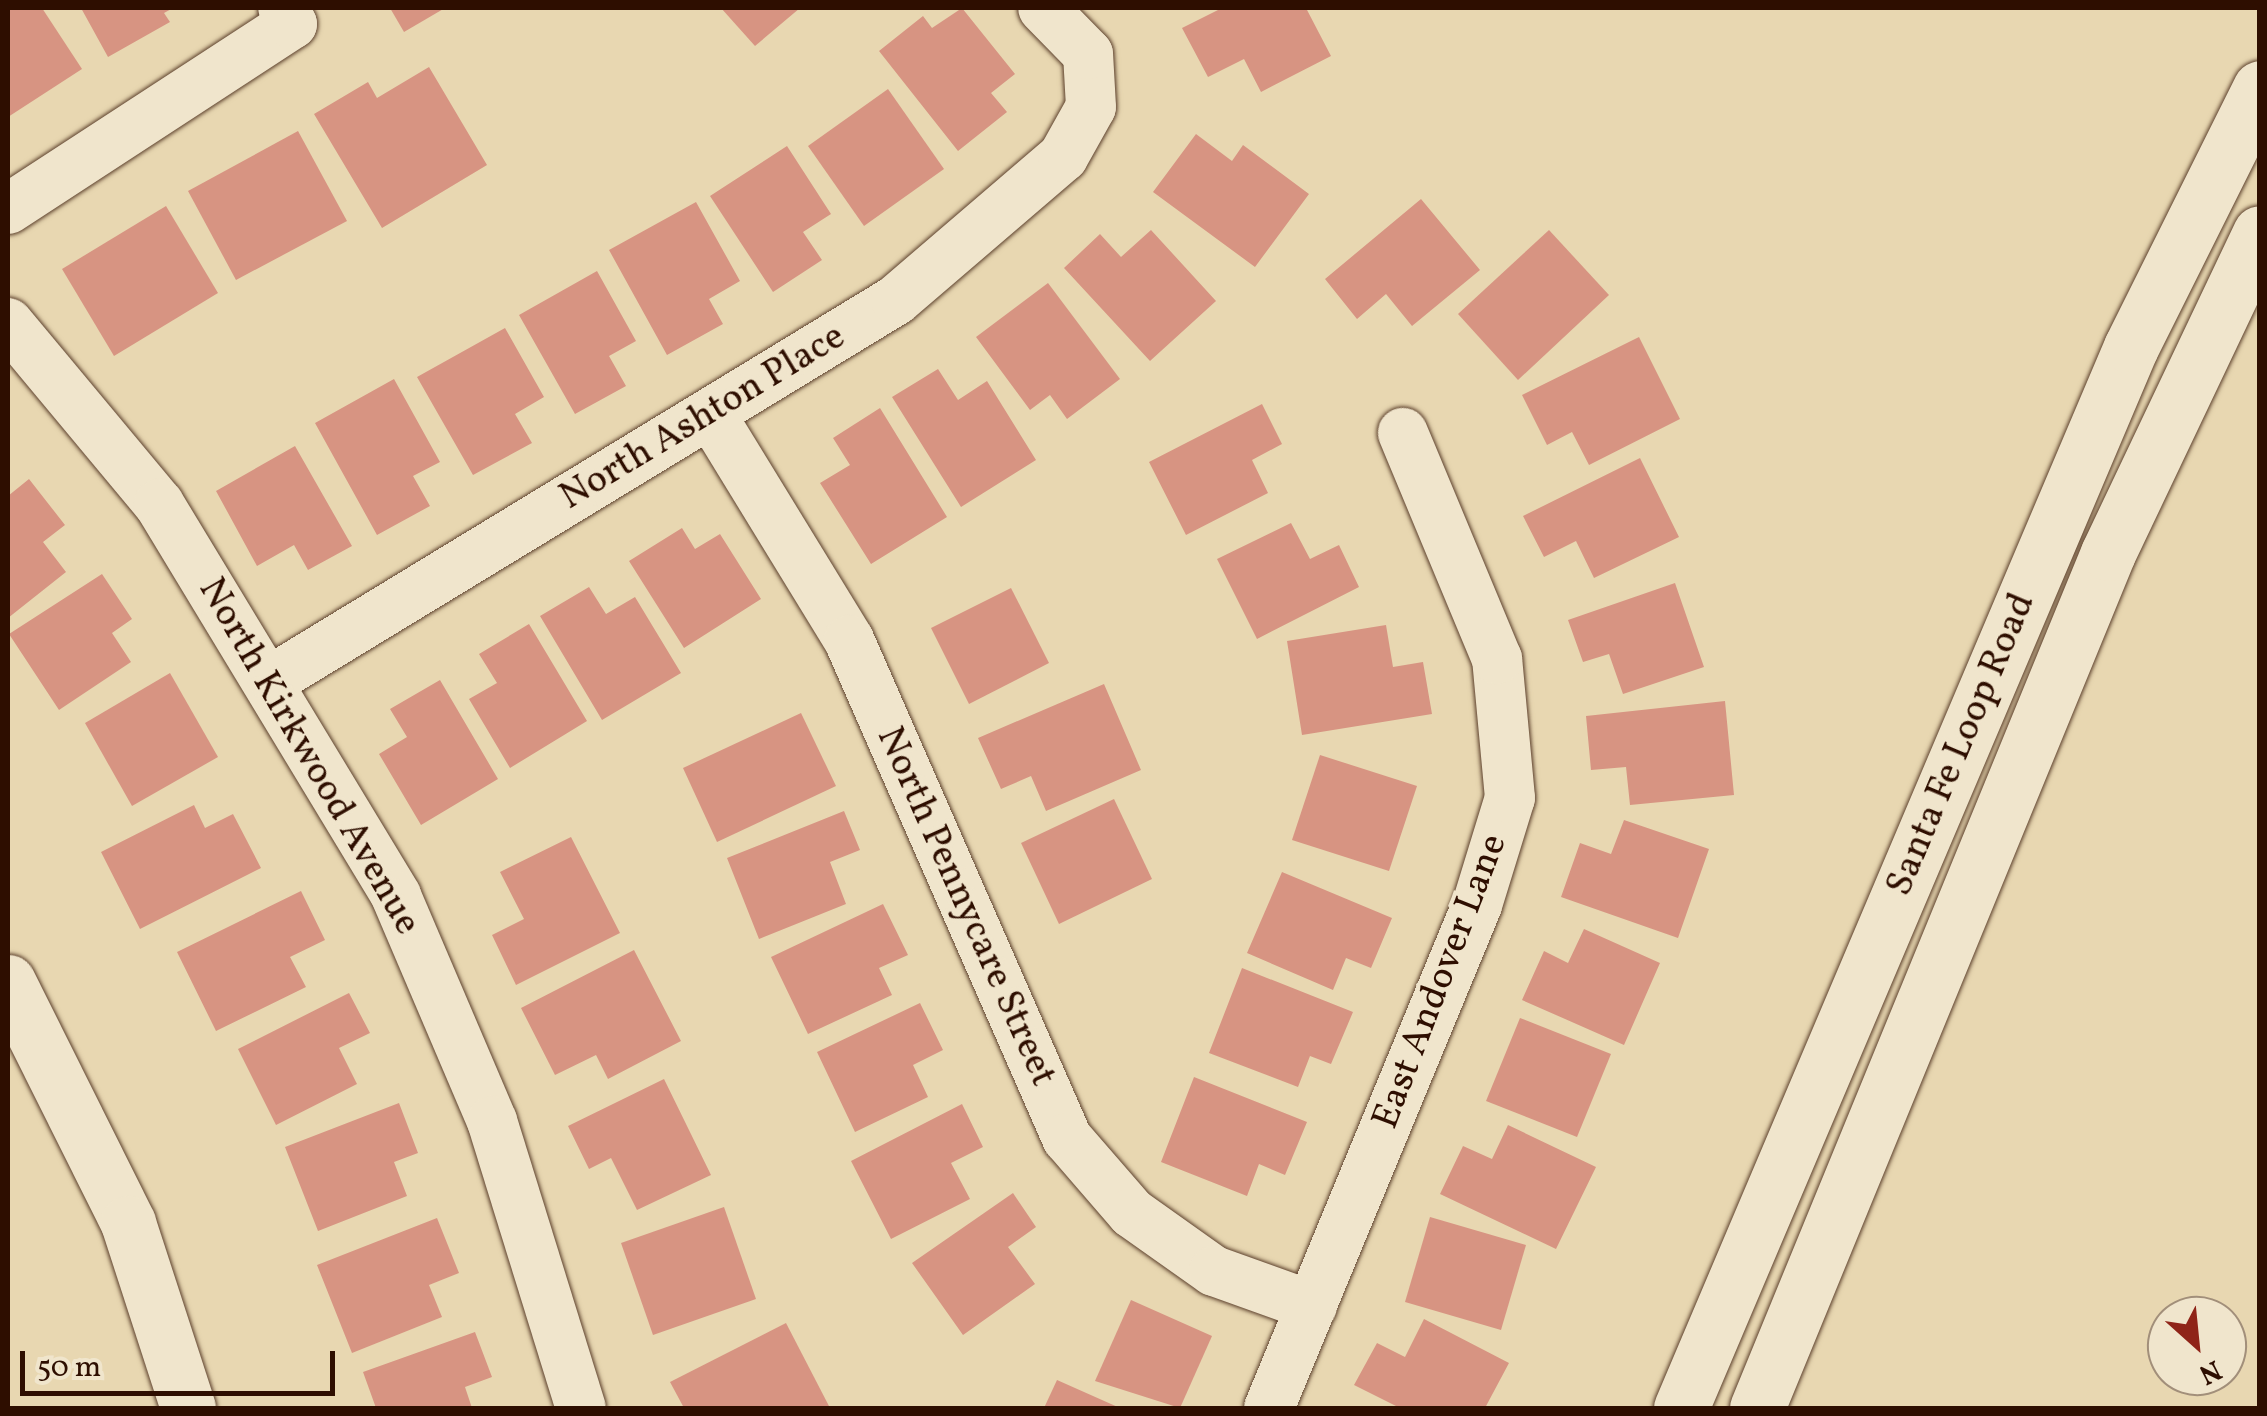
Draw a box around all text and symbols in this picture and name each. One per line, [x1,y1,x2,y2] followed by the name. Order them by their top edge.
[552,315,854,521] street label: North Ashton Place
[187,570,429,944] street label: North Kirkwood Avenue
[1878,587,2046,903] street label: Santa Fe Loop Road
[865,720,1065,1094] street label: North Pennycare Street
[1364,828,1518,1136] street label: East Andover Lane
[2147,1296,2247,1396] north arrow
[25,1331,340,1393] scale bar
[37,1347,101,1389] text: 50 m
[2192,1349,2228,1393] text: N

